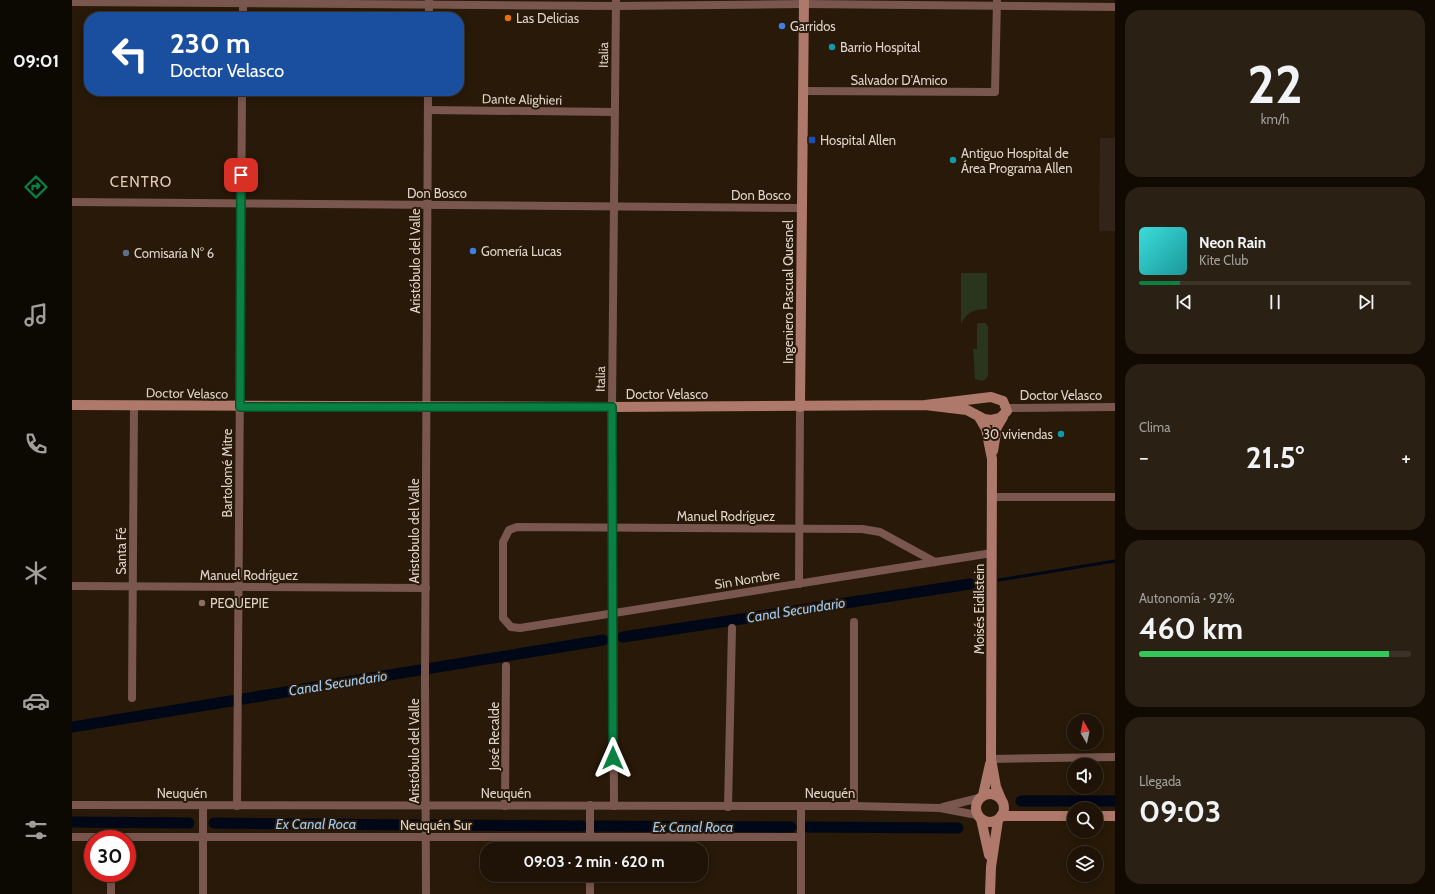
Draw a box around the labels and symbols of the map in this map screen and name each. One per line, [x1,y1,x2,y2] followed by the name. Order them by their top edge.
[516,10,580,26] place label: Las Delicias
[503,13,513,23] marker: Las Delicias
[790,18,836,34] place label: Garridos
[777,21,787,31] marker: Garridos
[840,39,920,55] place label: Barrio Hospital
[595,41,611,68] street label: Italia
[827,42,837,52] marker: Barrio Hospital
[850,72,948,88] street label: Salvador D'Amico
[482,90,562,108] street label: Dante Alighieri
[820,132,896,148] place label: Hospital Allen
[807,135,817,145] marker: Hospital Allen
[961,145,1072,176] place label: Antiguo Hospital de Área Programa Allen
[948,155,958,165] marker: Antiguo Hospital de Área Programa Allen
[224,158,258,192] pin
[110,173,172,191] district label: CENTRO
[407,185,467,201] street label: Don Bosco
[731,187,791,203] street label: Don Bosco
[407,208,423,314] street label: Aristóbulo del Valle
[780,220,796,364] street label: Ingeniero Pascual Quesnel
[481,243,562,259] place label: Gomería Lucas
[134,245,214,261] place label: Comisaría N° 6
[468,246,478,256] marker: Gomería Lucas
[121,248,131,258] marker: Comisaría N° 6
[592,365,608,392] street label: Italia
[146,384,228,402] street label: Doctor Velasco
[626,386,708,402] street label: Doctor Velasco
[1020,387,1102,403] street label: Doctor Velasco
[983,426,1054,442] place label: 30 viviendas
[219,428,235,517] street label: Bartolomé Mitre
[1056,429,1066,439] marker: 30 viviendas
[406,478,422,584] street label: Aristobulo del Valle
[677,508,775,524] street label: Manuel Rodríguez
[113,527,129,575] street label: Santa Fé
[971,564,987,654] street label: Moisés Eidilstein
[713,566,781,592] street label: Sin Nombre
[200,567,298,583] street label: Manuel Rodríguez
[745,593,847,627] water label: Canal Secundario
[210,595,269,611] place label: PEQUEPIE
[197,598,207,608] marker: PEQUEPIE
[287,666,389,700] water label: Canal Secundario
[406,698,422,804] street label: Aristóbulo del Valle
[486,701,502,771] street label: José Recalde
[1067,714,1103,750] north arrow
[592,737,634,779] position arrow
[157,785,207,801] street label: Neuquén
[481,785,531,801] street label: Neuquén
[805,785,855,801] street label: Neuquén
[276,815,356,833] water label: Ex Canal Roca
[400,817,473,833] street label: Neuquén Sur
[653,818,733,836] water label: Ex Canal Roca
[84,830,136,882] speed limit sign: 30

